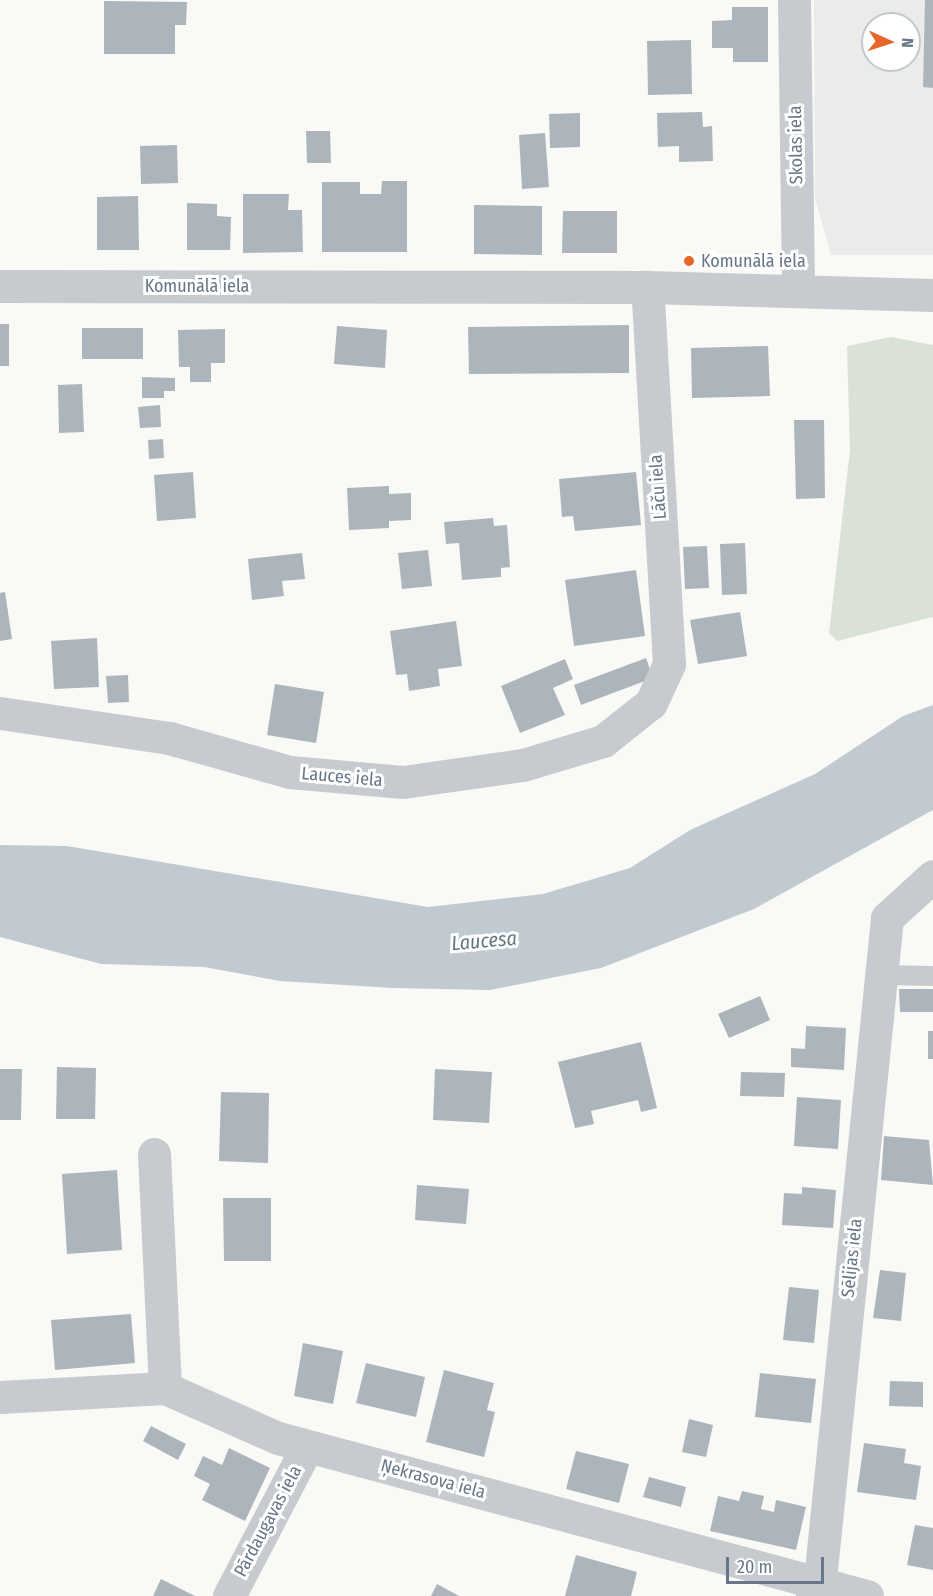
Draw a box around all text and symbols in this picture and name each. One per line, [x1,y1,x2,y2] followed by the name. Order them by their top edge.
[861,12,921,72] north arrow
[898,38,917,48] text: N
[785,105,807,185] street label: Skolas iela
[701,250,806,272] place label: Komunālā iela
[682,254,696,268] marker: Komunālā iela
[145,275,249,297] street label: Komunālā iela
[645,454,671,520] street label: Lāču iela
[301,763,383,791] street label: Lauces iela
[450,926,518,956] water label: Laucesa
[837,1218,867,1298] street label: Sēlijas iela
[378,1455,488,1503] street label: Ņekrasova iela
[230,1462,306,1580] street label: Pārdaugavas iela
[729,1545,826,1583] scale bar
[737,1556,772,1578] text: 20 m

